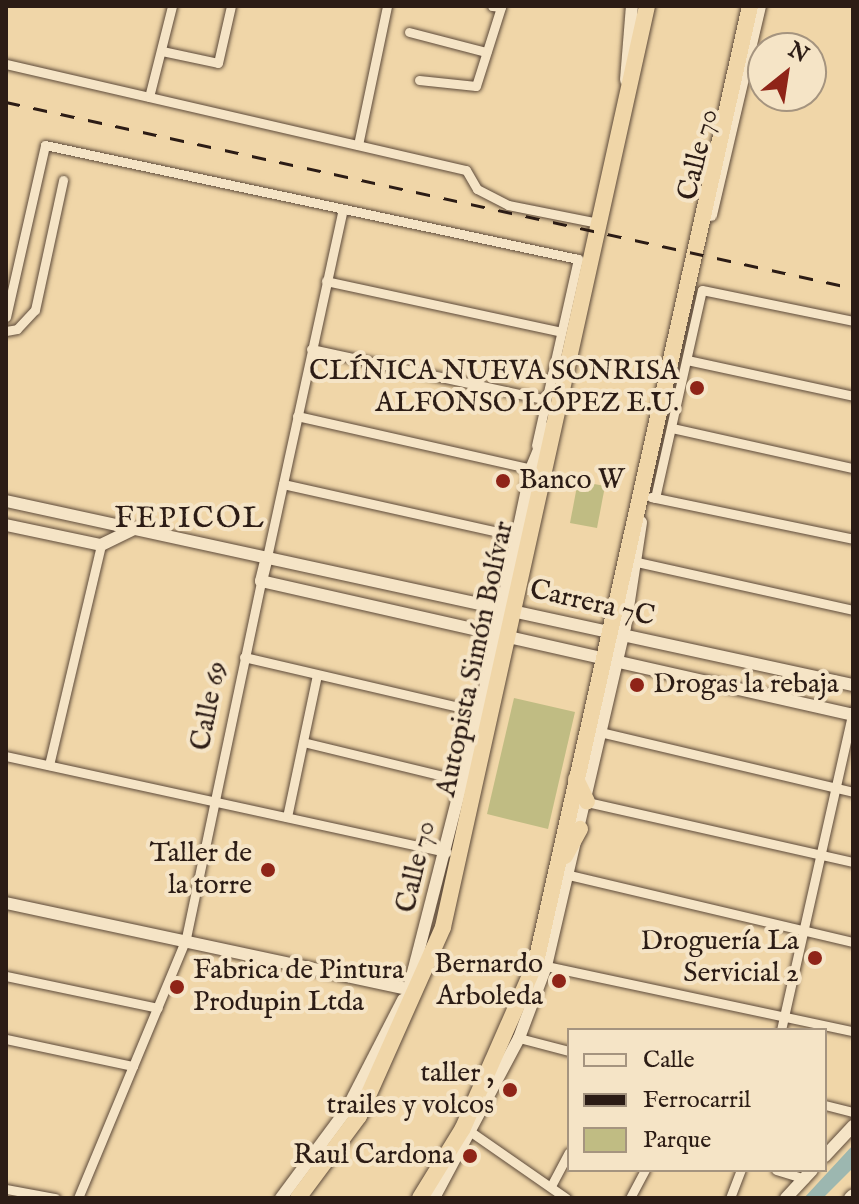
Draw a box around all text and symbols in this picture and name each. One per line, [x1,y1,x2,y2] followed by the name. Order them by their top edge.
[747,32,827,112] north arrow
[783,36,813,70] text: N
[671,106,727,204] street label: Calle 70
[309,355,679,421] place label: CLÍNICA NUEVA SONRISA ALFONSO LÓPEZ E.U.
[686,377,708,399] marker: CLÍNICA NUEVA SONRISA ALFONSO LÓPEZ E.U.
[519,464,624,498] place label: Banco W
[494,472,512,490] marker: Banco W
[114,501,266,537] district label: FEPICOL
[430,518,522,800] street label: Autopista Simón Bolívar
[526,573,658,635] street label: Carrera 7C
[185,658,235,754] street label: Calle 69
[653,668,839,702] place label: Drogas la rebaja
[628,676,646,694] marker: Drogas la rebaja
[390,818,444,916] street label: Calle 70
[149,837,252,903] place label: Taller de la torre
[259,861,277,879] marker: Taller de la torre
[641,925,799,991] place label: Droguería La Servicial 2
[434,948,543,1014] place label: Bernardo Arboleda
[806,949,824,967] marker: Droguería La Servicial 2
[193,954,404,1020] place label: Fabrica de Pintura Produpin Ltda
[550,972,568,990] marker: Bernardo Arboleda
[168,978,186,996] marker: Fabrica de Pintura Produpin Ltda
[567,1028,827,1172] legend
[643,1045,695,1076] text: Calle
[327,1057,494,1123] place label: taller , trailes y volcos
[501,1081,519,1099] marker: taller , trailes y volcos
[643,1085,751,1116] text: Ferrocarril
[643,1125,711,1156] text: Parque
[293,1139,454,1173] place label: Raul Cardona
[461,1147,479,1165] marker: Raul Cardona

